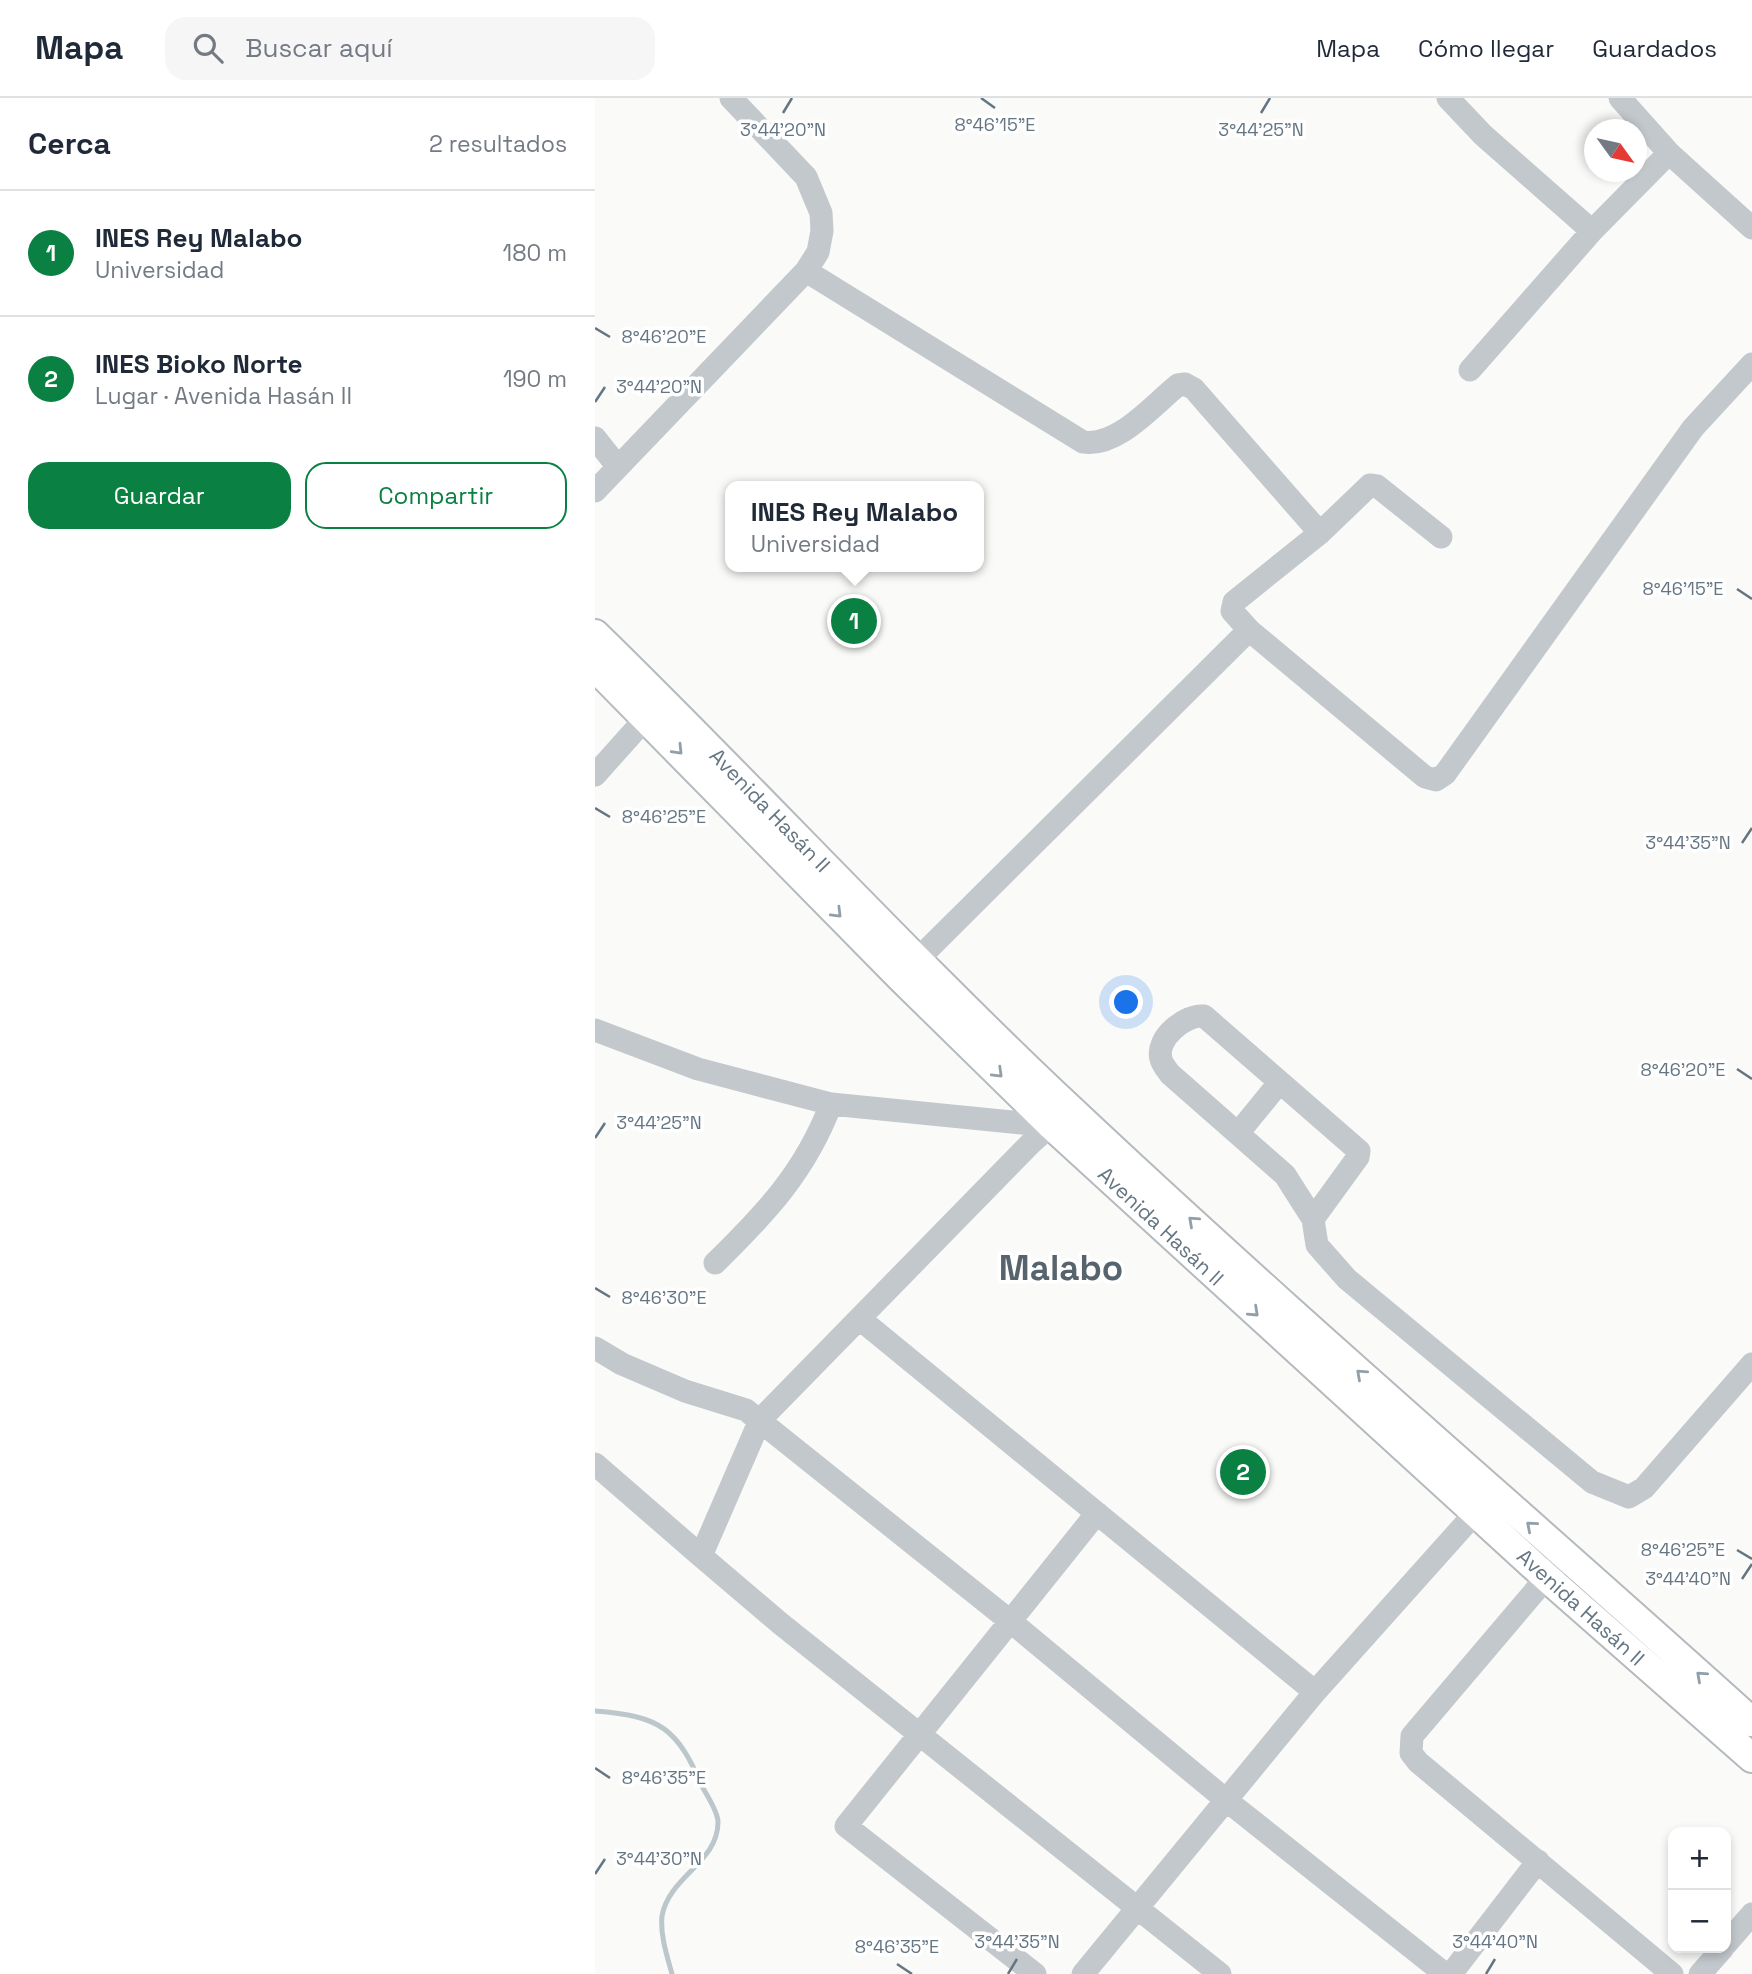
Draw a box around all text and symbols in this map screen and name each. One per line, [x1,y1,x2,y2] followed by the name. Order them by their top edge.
[165,17,655,80] search box
[35,27,123,69] text: Mapa
[189,29,227,67] icon: search
[245,31,393,65] text: Buscar aquí
[1316,33,1380,64] text: Mapa
[1418,33,1554,64] text: Cómo llegar
[1592,33,1717,64] text: Guardados
[955,113,1035,136] text: 8°46'15"E
[740,118,826,141] text: 3°44'20"N
[1218,118,1304,141] text: 3°44'25"N
[1584,119,1647,182] north arrow
[28,124,111,163] text: Cerca
[429,129,567,159] text: 2 resultados
[95,221,303,255] text: INES Rey Malabo
[46,238,56,268] text: 1
[503,238,567,268] text: 180 m
[95,255,224,285] text: Universidad
[621,325,707,348] text: 8°46'20"E
[95,347,303,381] text: INES Bioko Norte
[44,364,58,394] text: 2
[503,364,567,394] text: 190 m
[616,375,702,398] text: 3°44'20"N
[95,381,352,411] text: Lugar · Avenida Hasán II
[28,462,291,529] button: Guardar
[305,462,567,529] button: Compartir
[725,481,984,572] popup
[751,495,958,529] text: INES Rey Malabo
[751,529,880,559] text: Universidad
[1643,577,1723,600] text: 8°46'15"E
[831,595,877,647] pin: 1
[669,742,682,755] one-way arrow
[704,742,836,878] street label: Avenida Hasán II
[622,805,706,828] text: 8°46'25"E
[1645,831,1731,854] text: 3°44'35"N
[828,905,841,918] one-way arrow
[1109,985,1143,1019] your location
[1640,1058,1726,1081] text: 8°46'20"E
[990,1065,1003,1078] one-way arrow
[616,1111,702,1134] text: 3°44'25"N
[1092,1161,1230,1291] street label: Avenida Hasán II
[1188,1217,1201,1229] one-way arrow
[999,1246,1123,1290] district label: Malabo
[621,1286,707,1309] text: 8°46'30"E
[1246,1304,1259,1316] one-way arrow
[1357,1370,1370,1382] one-way arrow
[1220,1446,1266,1498] pin: 2
[1526,1522,1539,1534] one-way arrow
[1641,1538,1725,1561] text: 8°46'25"E
[1512,1543,1650,1671] street label: Avenida Hasán II
[1645,1567,1731,1590] text: 3°44'40"N
[1696,1672,1709,1684] one-way arrow
[622,1766,706,1789] text: 8°46'35"E
[1668,1827,1731,1953] map controls
[1668,1827,1731,1890] button: +
[616,1847,702,1870] text: 3°44'30"N
[1668,1890,1731,1953] button: −
[974,1930,1060,1953] text: 3°44'35"N
[1452,1930,1538,1953] text: 3°44'40"N
[855,1935,939,1958] text: 8°46'35"E

